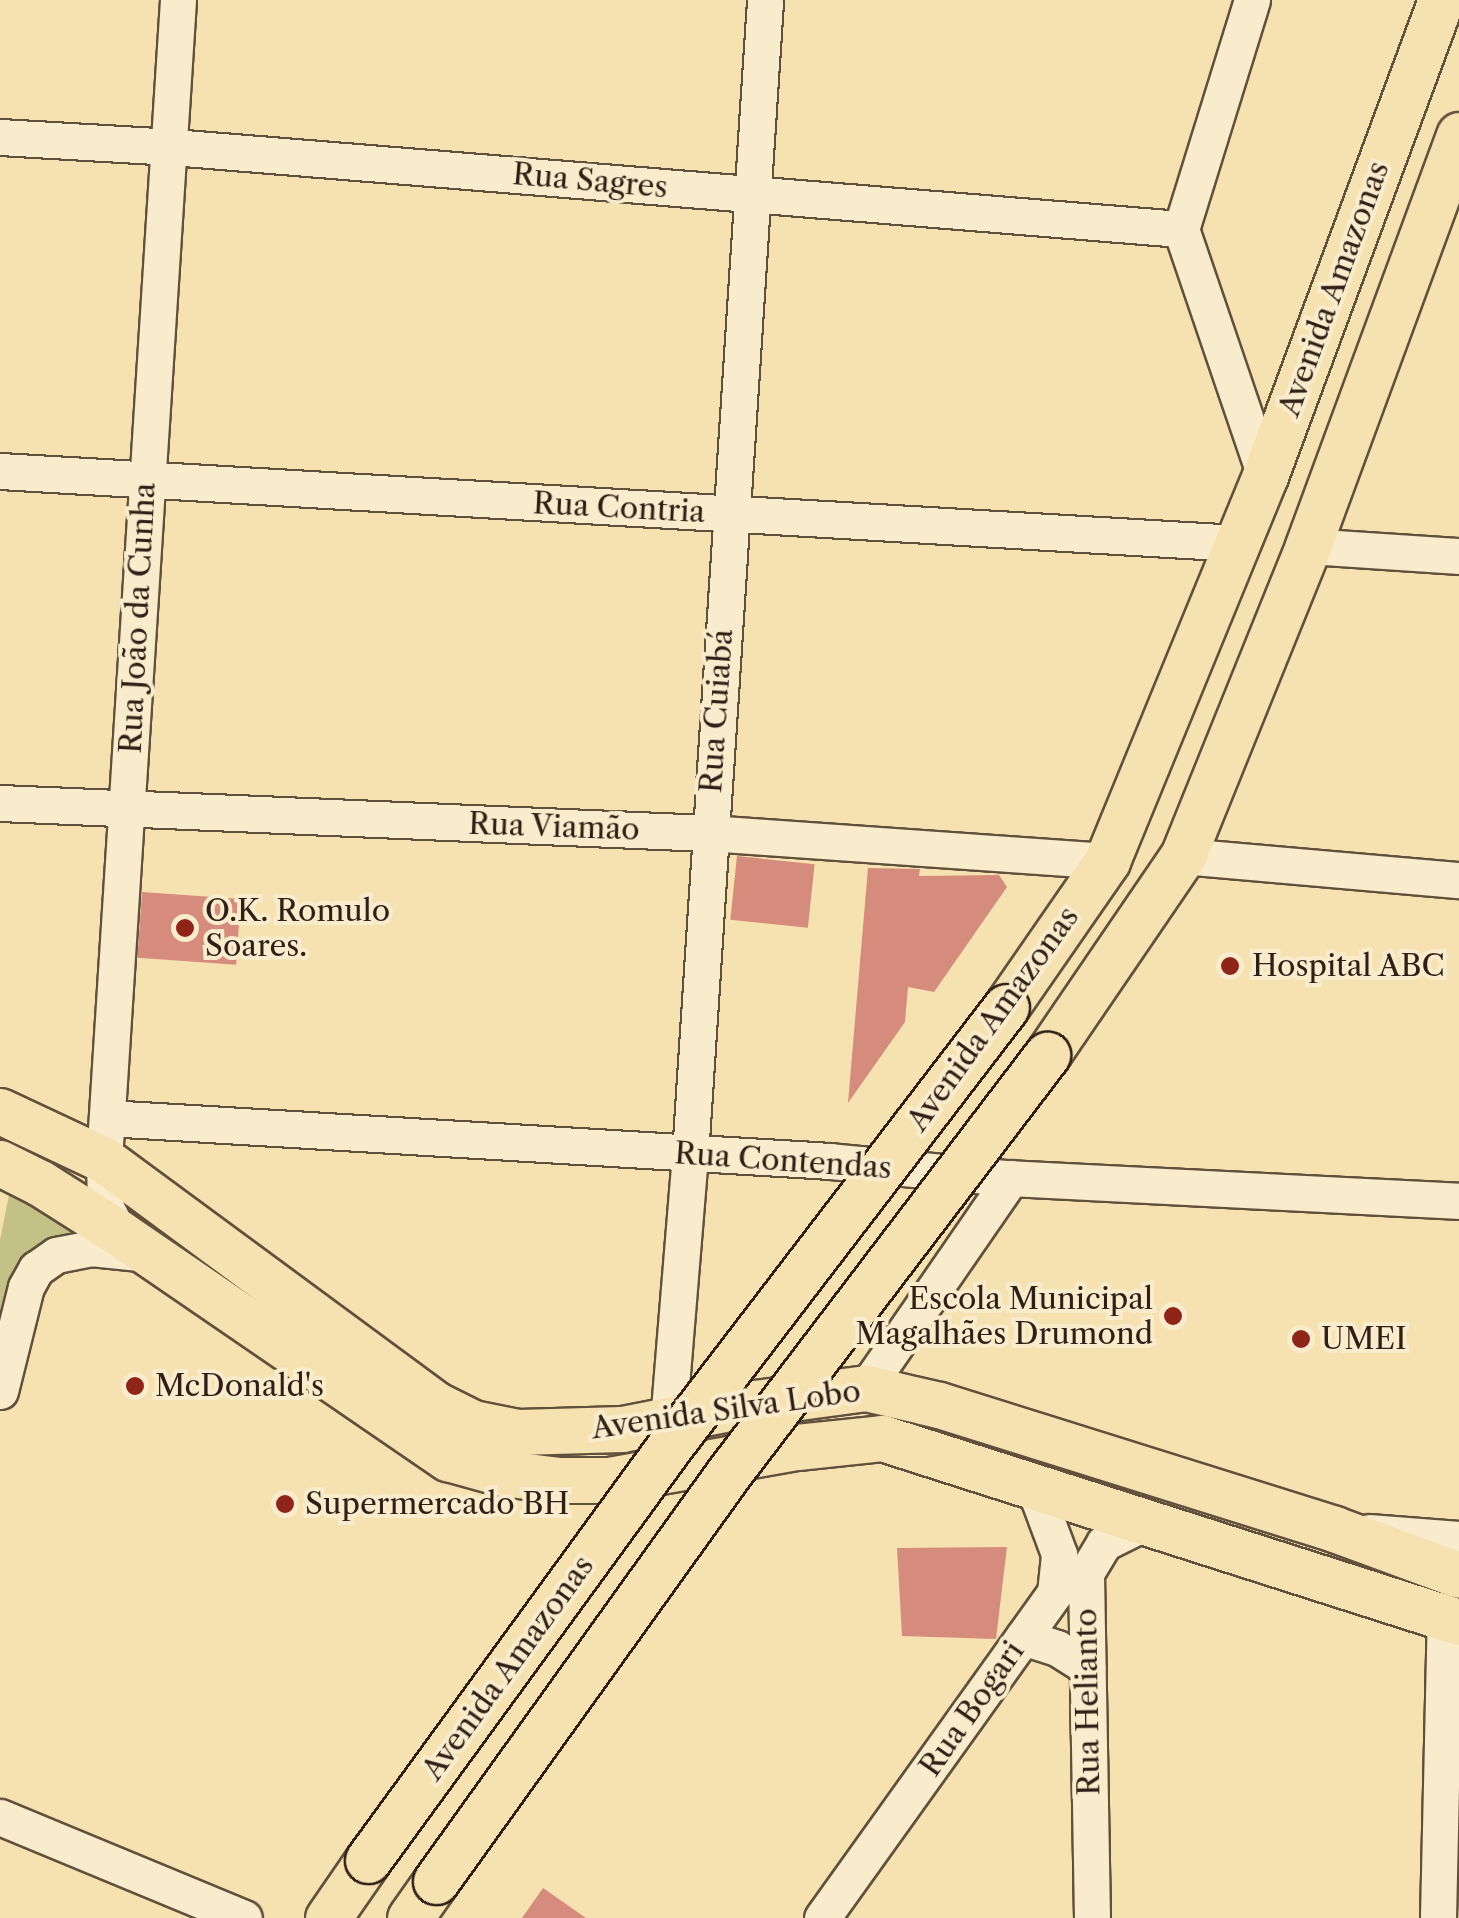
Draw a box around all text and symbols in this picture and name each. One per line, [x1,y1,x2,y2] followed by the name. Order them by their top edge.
[511,156,669,206] street label: Rua Sagres
[1271,156,1397,422] street label: Avenida Amazonas
[113,481,163,755] street label: Rua João da Cunha
[532,486,706,530] street label: Rua Contria
[693,628,741,794] street label: Rua Cuiabá
[467,806,641,848] street label: Rua Viamão
[205,893,390,964] place label: O.K. Romulo Soares.
[899,899,1087,1139] street label: Avenida Amazonas
[174,917,196,939] marker: O.K. Romulo Soares.
[1252,948,1446,984] place label: Hospital ABC
[1217,953,1243,979] marker: Hospital ABC
[673,1135,893,1187] street label: Rua Contendas
[855,1281,1153,1352] place label: Escola Municipal Magalhães Drumond
[1162,1305,1184,1327] marker: Escola Municipal Magalhães Drumond
[1321,1321,1406,1357] place label: UMEI
[1290,1328,1312,1350] marker: UMEI
[155,1368,324,1404] place label: McDonald's
[589,1373,863,1447] street label: Avenida Silva Lobo
[124,1375,146,1397] marker: McDonald's
[305,1486,569,1522] place label: Supermercado BH
[274,1493,296,1515] marker: Supermercado BH
[414,1548,602,1788] street label: Avenida Amazonas
[1068,1608,1108,1796] street label: Rua Helianto
[912,1634,1032,1784] street label: Rua Bogari

